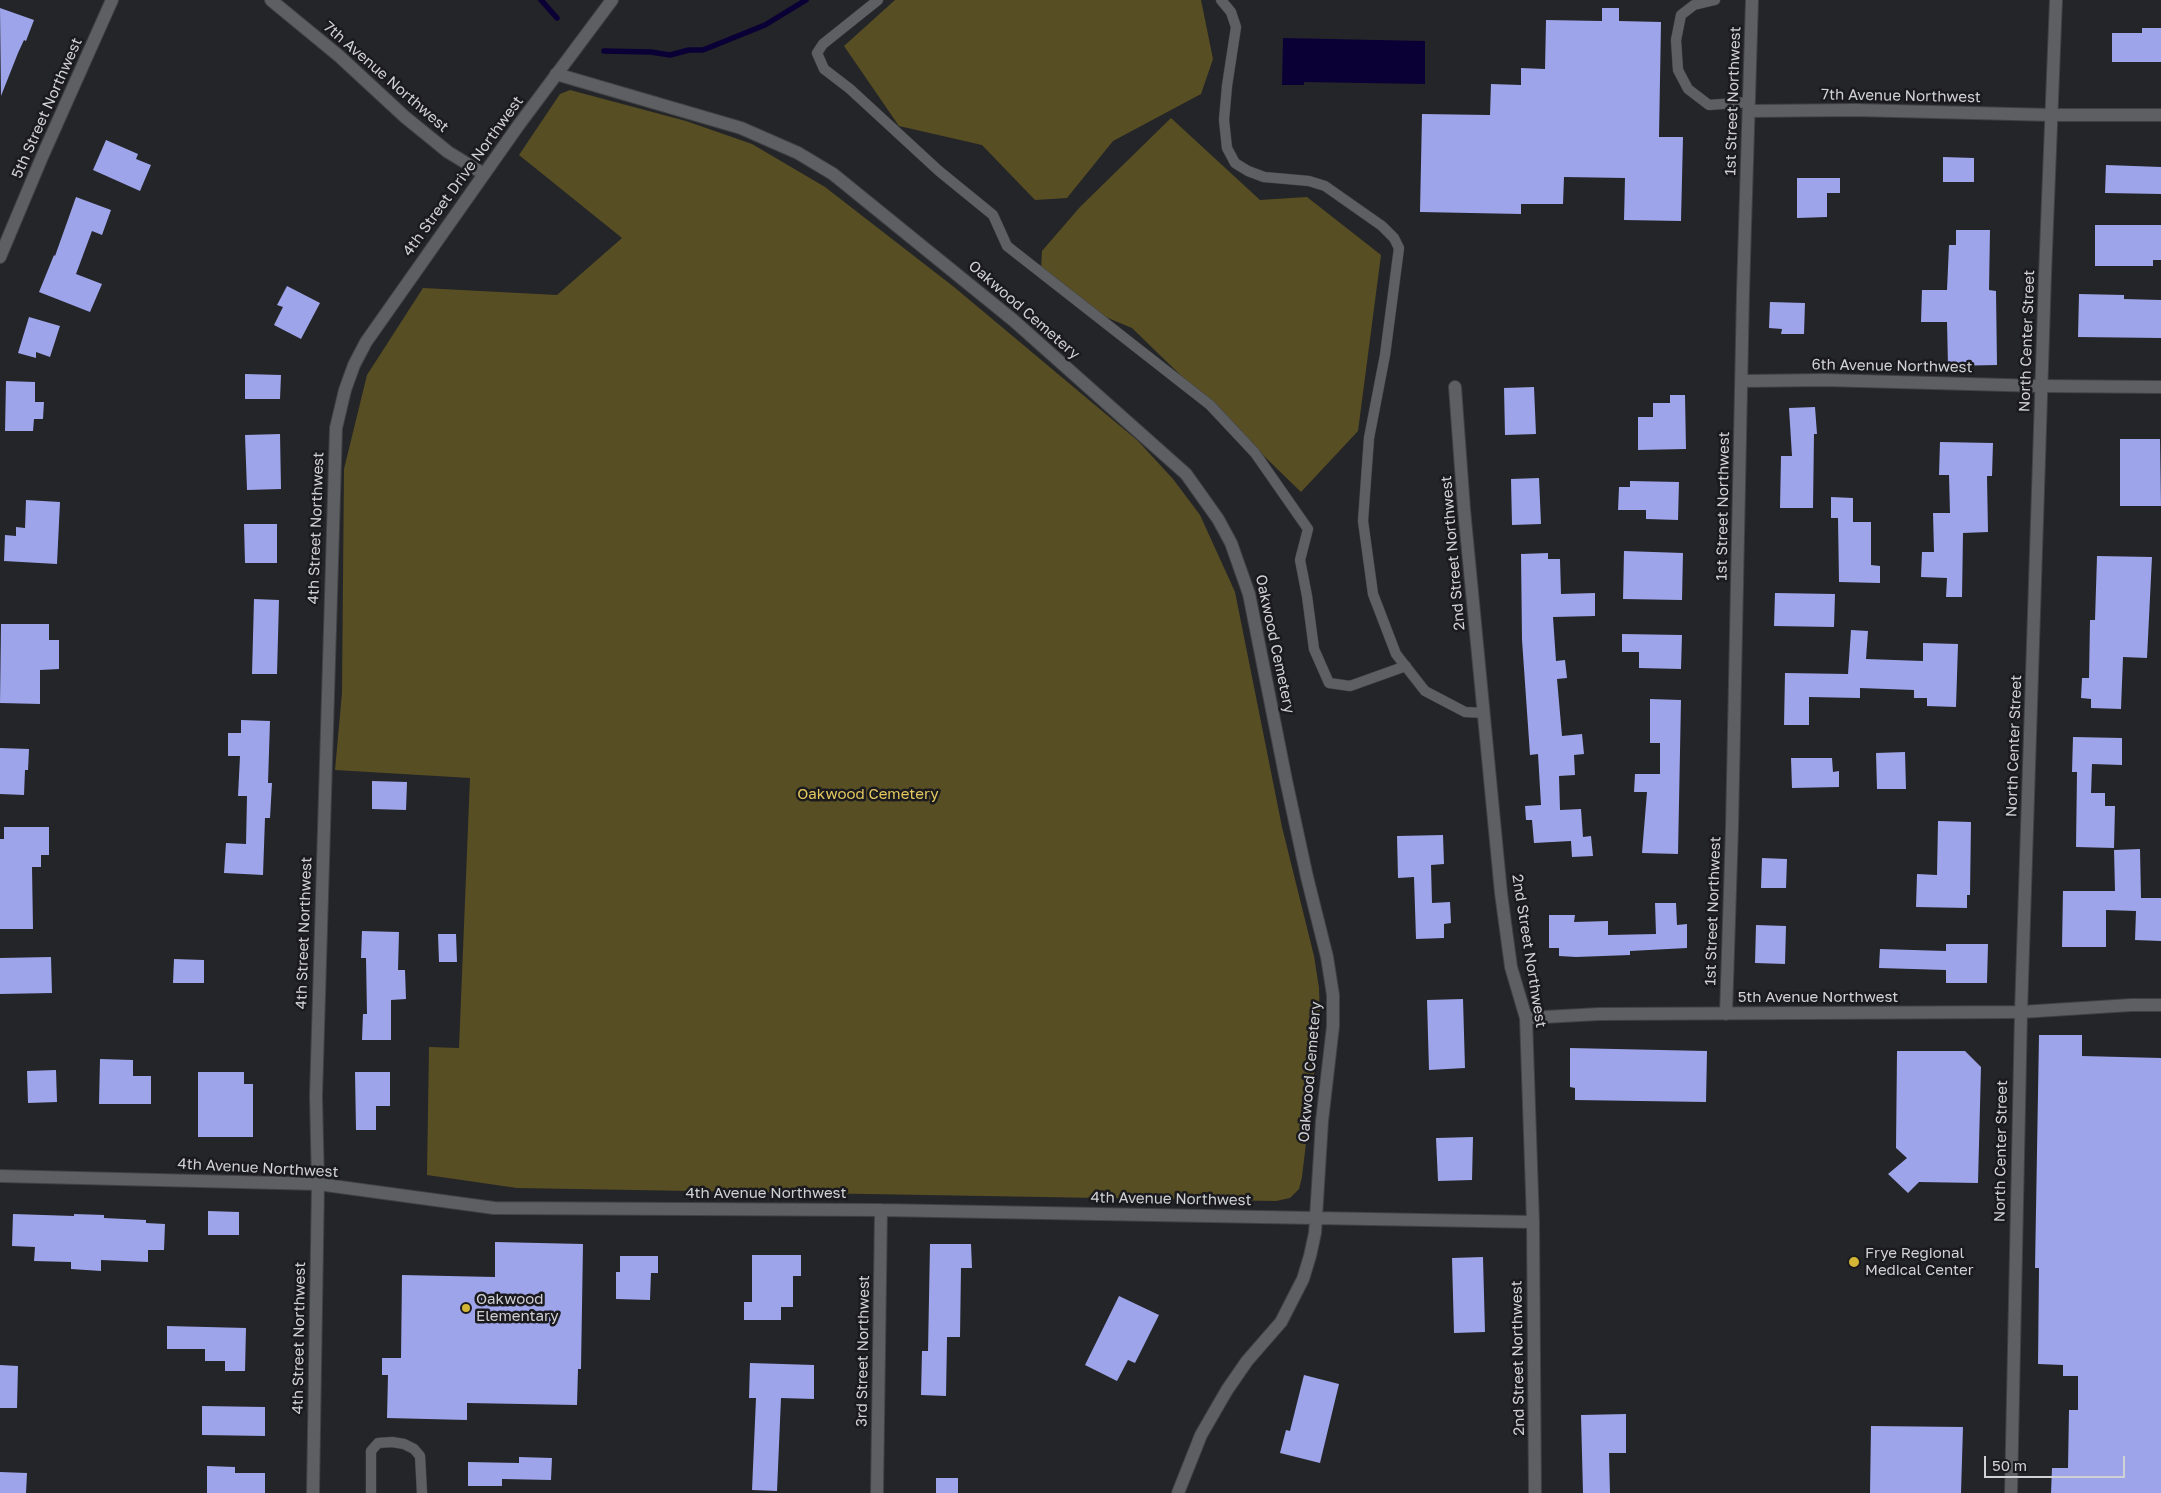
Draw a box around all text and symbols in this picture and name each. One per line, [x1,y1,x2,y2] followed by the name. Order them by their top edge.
[320,18,452,136] street label: 7th Avenue Northwest
[1721,26,1745,176] street label: 1st Street Northwest
[8,35,86,181] street label: 5th Street Northwest
[1821,86,1981,106] street label: 7th Avenue Northwest
[399,92,527,260] street label: 4th Street Drive Northwest
[965,257,1083,363] street label: Oakwood Cemetery
[2016,270,2038,412] street label: North Center Street
[1811,356,1973,376] street label: 6th Avenue Northwest
[1713,431,1733,581] street label: 1st Street Northwest
[304,451,328,605] street label: 4th Street Northwest
[1437,475,1469,631] street label: 2nd Street Northwest
[1251,573,1299,715] street label: Oakwood Cemetery
[2003,675,2025,817] street label: North Center Street
[797,785,939,803] park label: Oakwood Cemetery
[1701,836,1725,986] street label: 1st Street Northwest
[292,856,316,1010] street label: 4th Street Northwest
[1508,873,1550,1029] street label: 2nd Street Northwest
[1738,988,1898,1006] street label: 5th Avenue Northwest
[1295,1001,1325,1143] street label: Oakwood Cemetery
[1991,1080,2011,1222] street label: North Center Street
[177,1155,339,1181] street label: 4th Avenue Northwest
[685,1184,847,1202] street label: 4th Avenue Northwest
[1090,1189,1252,1209] street label: 4th Avenue Northwest
[1865,1244,1974,1279] place label: Frye Regional Medical Center
[1847,1255,1861,1269] marker: Frye Regional Medical Center
[289,1262,309,1414] street label: 4th Street Northwest
[853,1275,873,1427] street label: 3rd Street Northwest
[1508,1280,1528,1436] street label: 2nd Street Northwest
[476,1290,559,1325] place label: Oakwood Elementary
[460,1302,472,1314] marker: Oakwood Elementary
[1986,1446,2127,1478] scale bar
[1992,1456,2027,1474] text: 50 m

